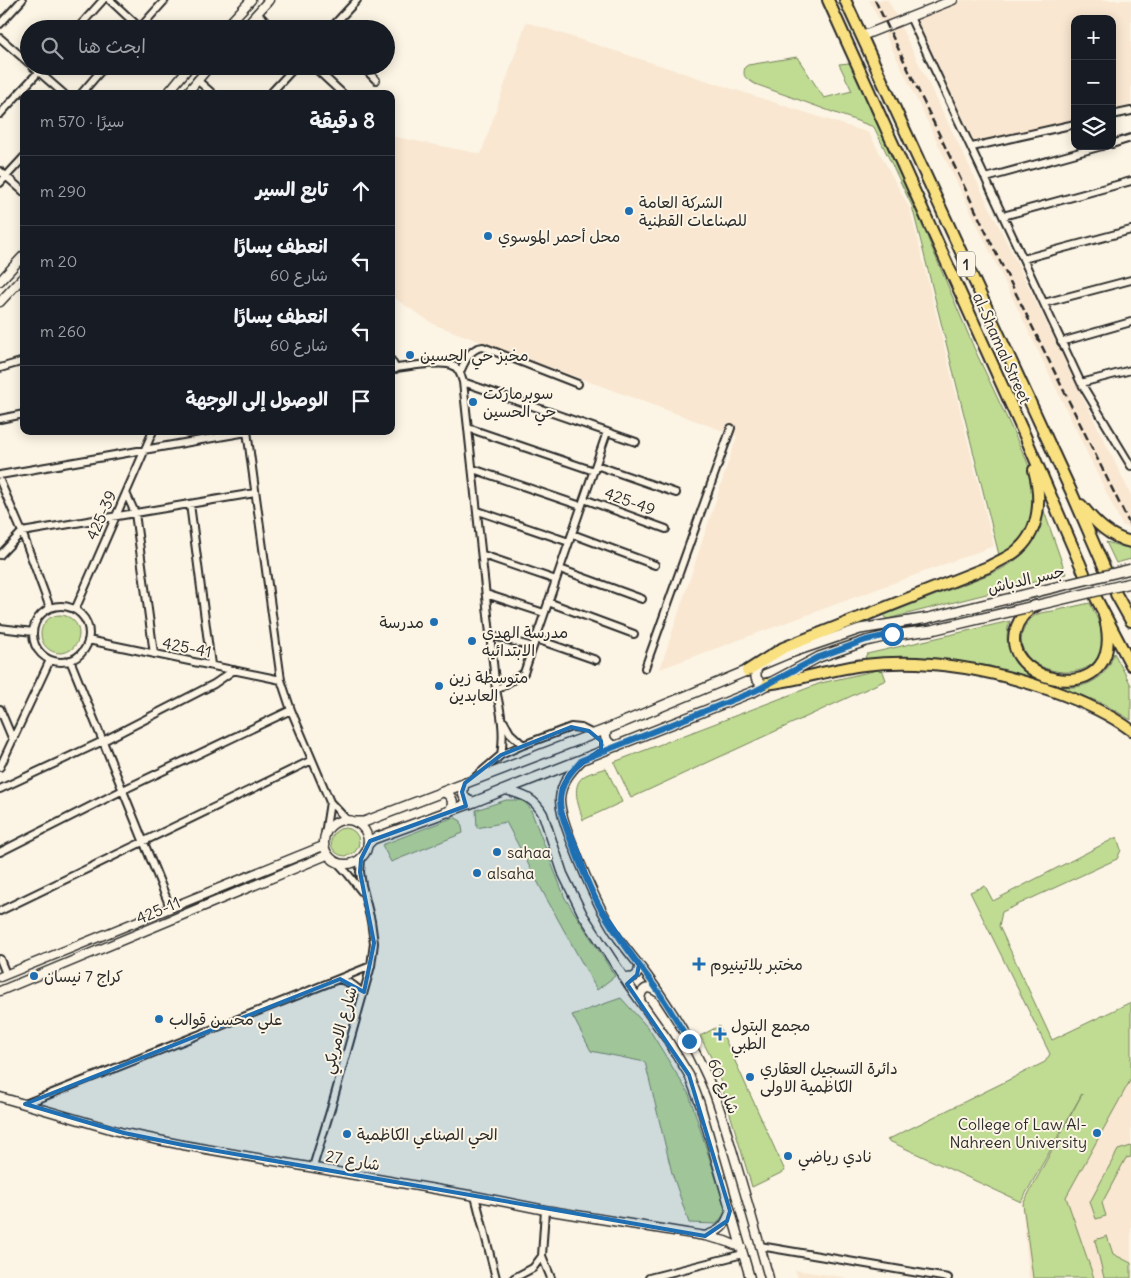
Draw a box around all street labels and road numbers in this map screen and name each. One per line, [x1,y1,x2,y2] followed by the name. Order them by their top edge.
[957,252,975,276] road number: 1
[969,289,1036,407] street label: al-Shamal Street
[602,483,658,519] street label: 425-49
[81,487,121,543] street label: 425-39
[985,560,1067,598] street label: جسر الدباش
[161,632,213,662] street label: 425-41
[133,892,183,928] street label: 425-11
[317,984,366,1077] street label: شارع الامريكي
[702,1055,744,1117] street label: شارع 60
[324,1145,382,1177] street label: شارع 27

